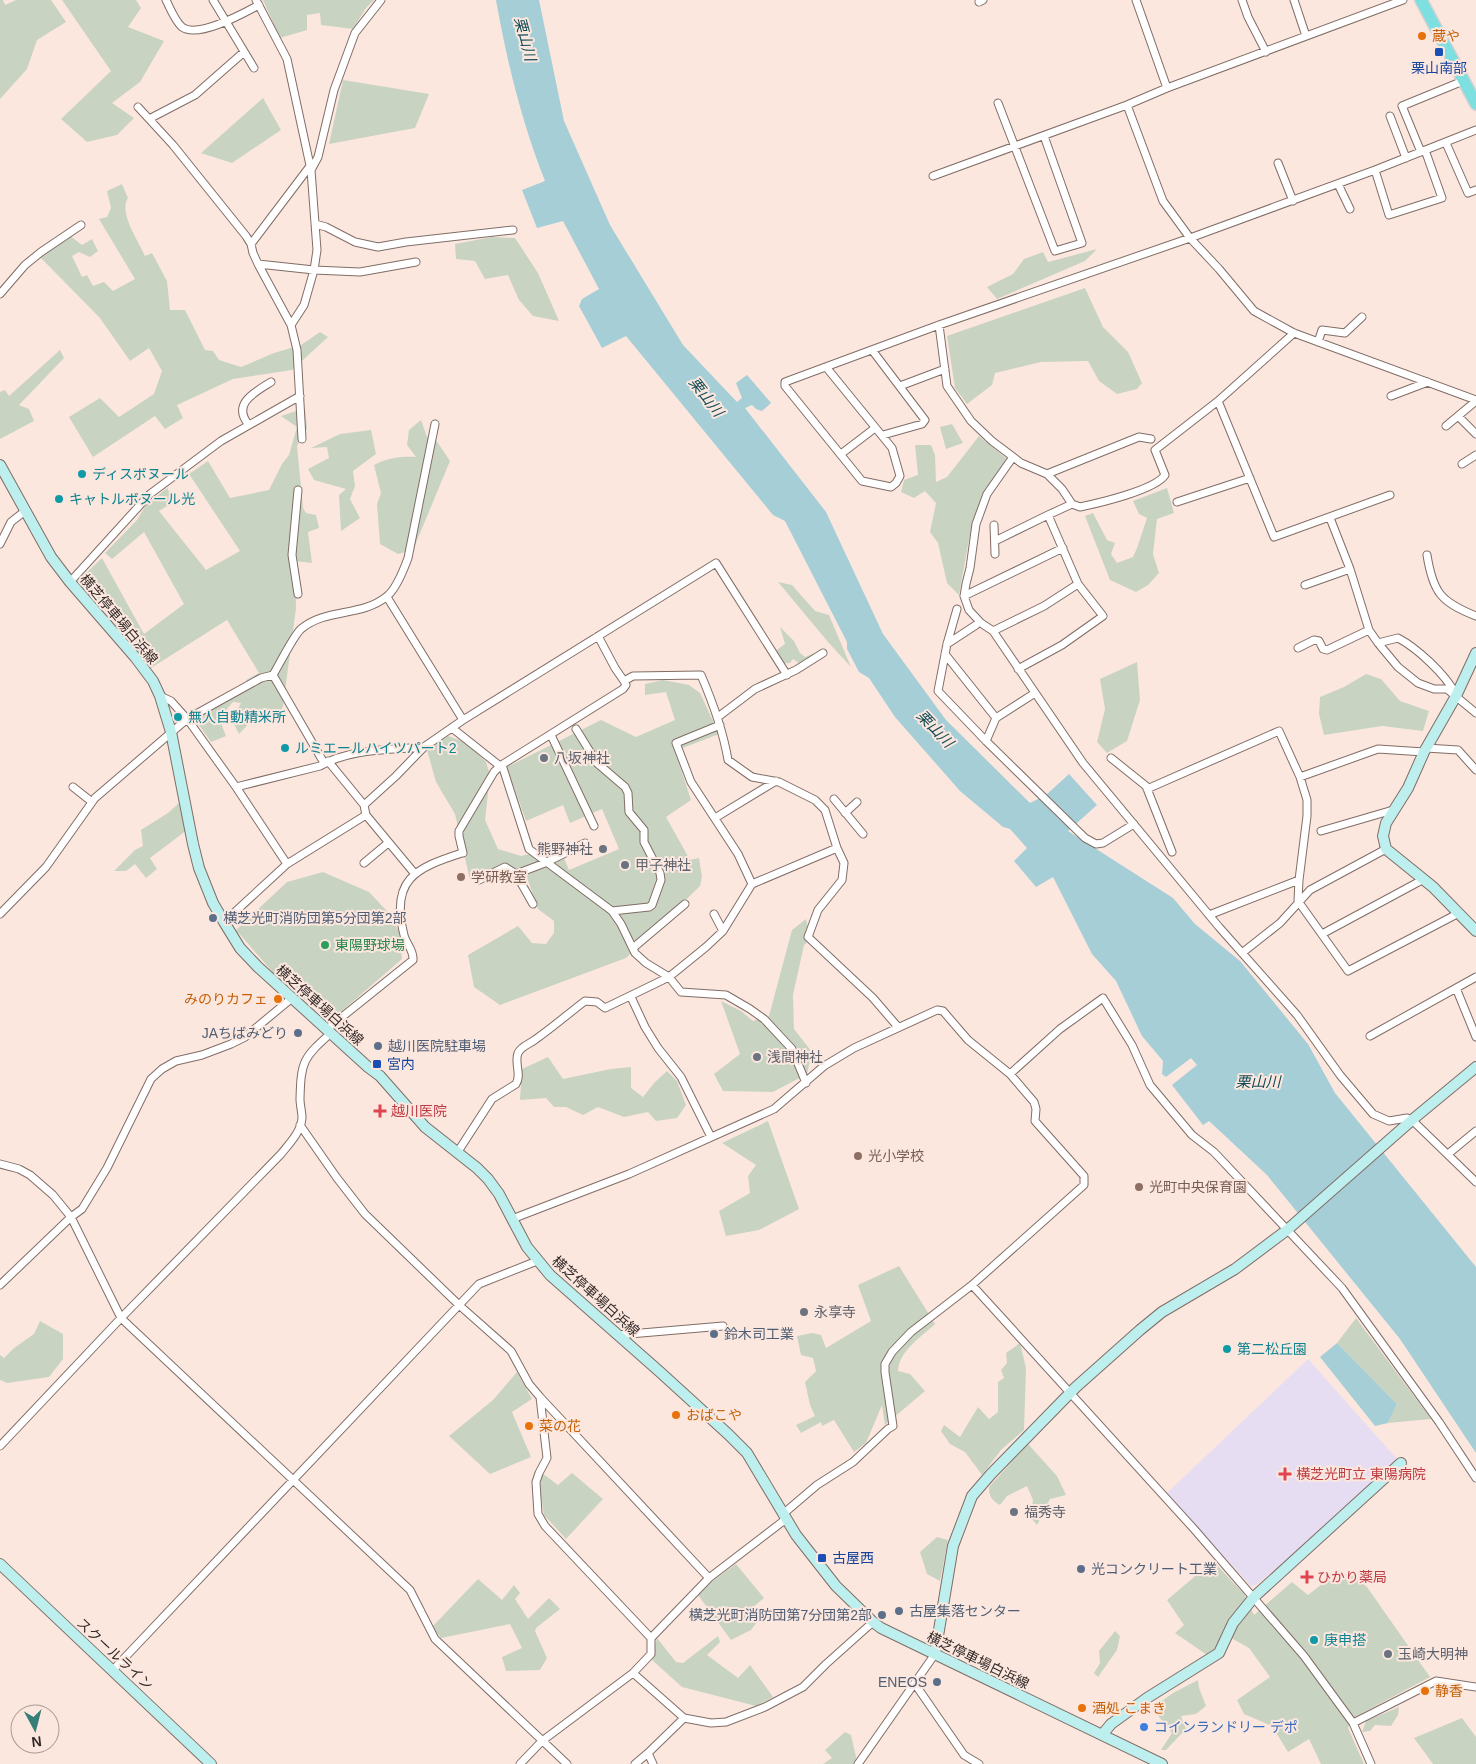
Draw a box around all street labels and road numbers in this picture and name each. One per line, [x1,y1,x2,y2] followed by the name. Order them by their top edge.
[77,571,161,667] street label: 横芝停車場白浜線
[273,962,367,1048] street label: 横芝停車場白浜線
[549,1253,643,1339] street label: 横芝停車場白浜線
[74,1615,156,1693] street label: スクールライン
[924,1628,1032,1692] street label: 横芝停車場白浜線

